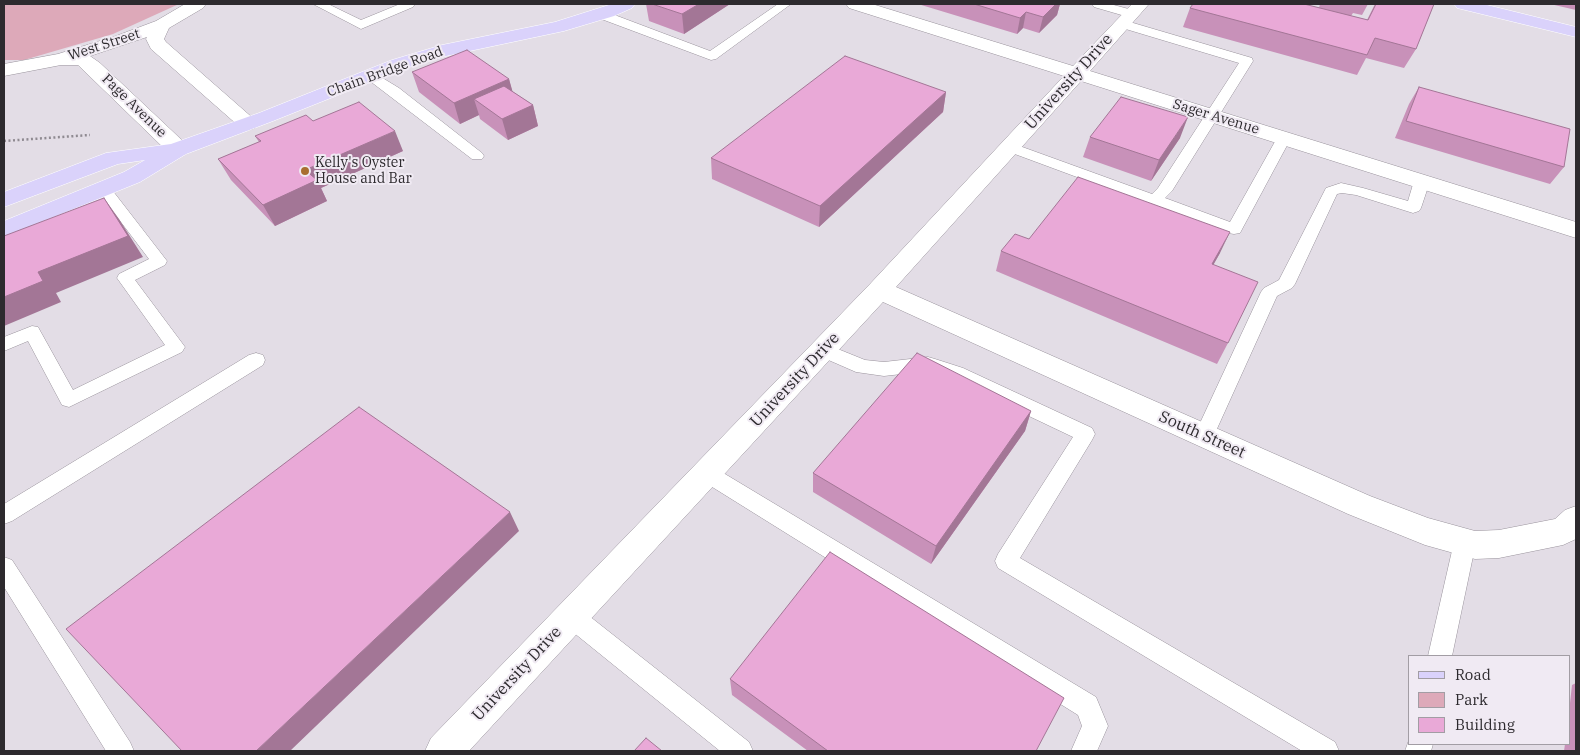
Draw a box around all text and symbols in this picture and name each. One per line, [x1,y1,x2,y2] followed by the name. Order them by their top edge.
[66,25,142,65] street label: West Street
[1021,30,1117,134] street label: University Drive
[325,43,445,101] street label: Chain Bridge Road
[98,71,170,141] street label: Page Avenue
[1171,96,1261,138] street label: Sager Avenue
[315,155,412,188] place label: Kelly's Oyster House and Bar
[299,165,311,177] marker: Kelly's Oyster House and Bar
[746,329,844,431] street label: University Drive
[1156,407,1248,463] street label: South Street
[468,623,566,725] street label: University Drive
[1408,655,1570,745] legend
[1455,665,1491,684] text: Road
[1455,690,1488,709] text: Park
[1455,715,1515,734] text: Building

